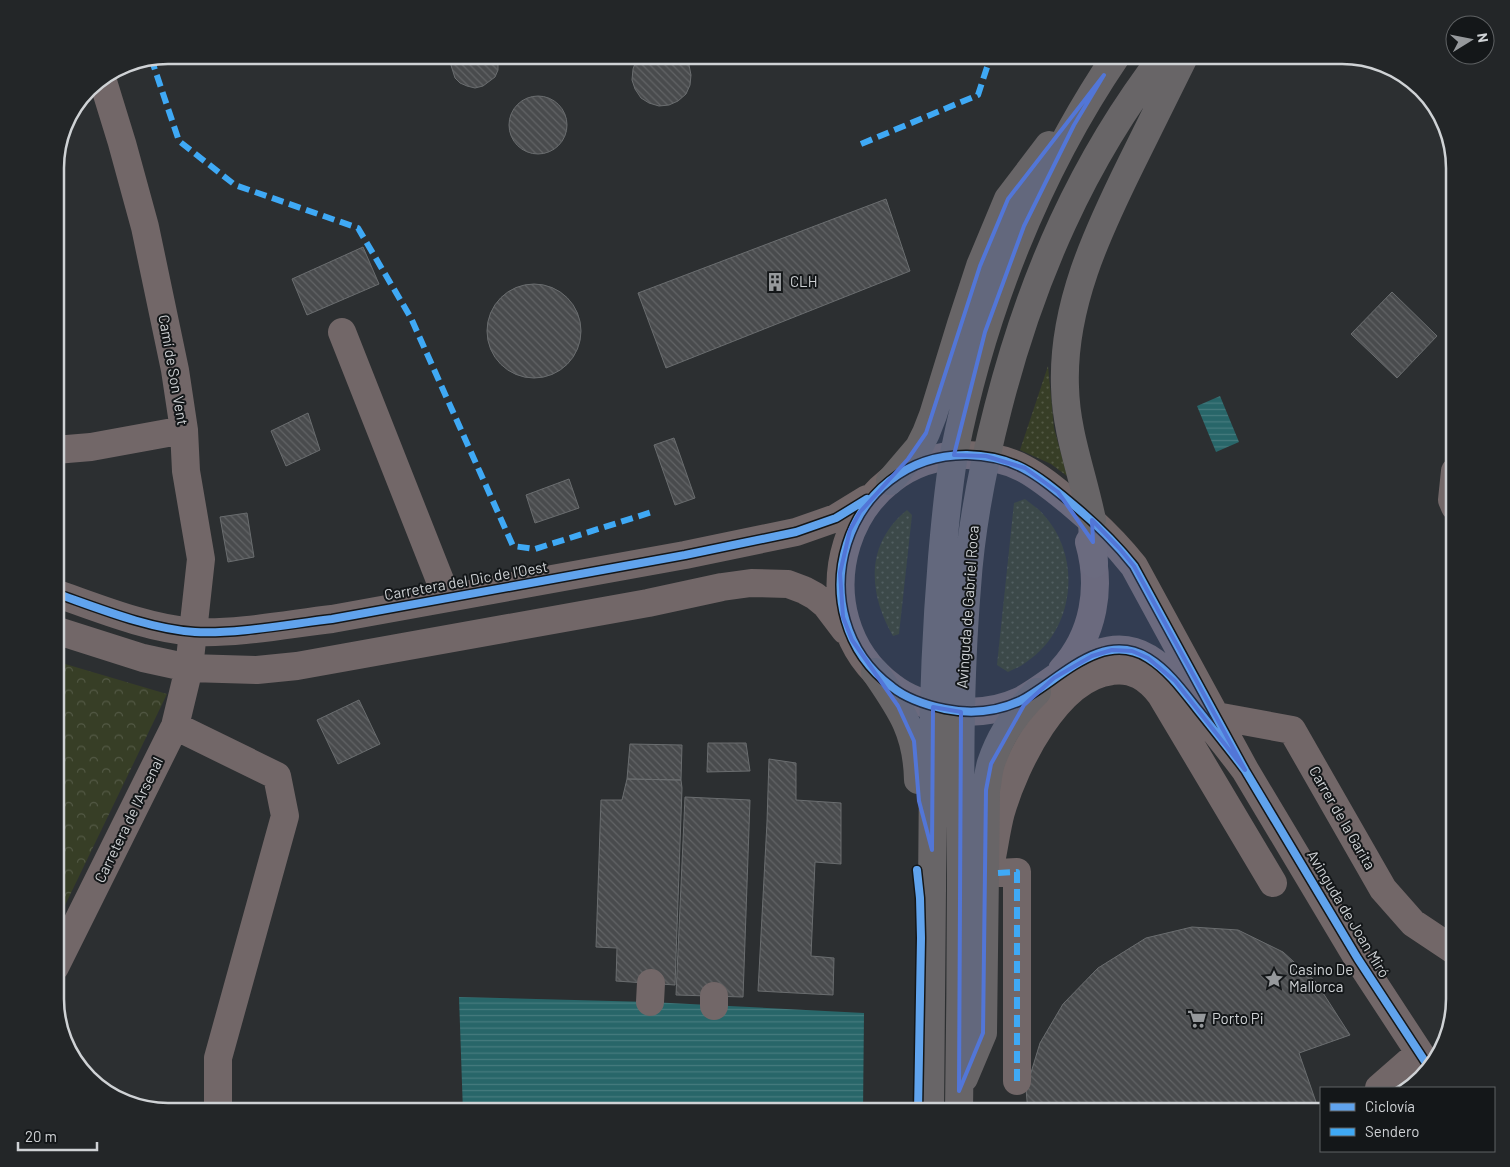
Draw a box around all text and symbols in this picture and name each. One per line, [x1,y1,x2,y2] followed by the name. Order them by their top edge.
[1445,15,1495,65] north arrow
[1474,32,1492,44] text: N
[764,271,786,293] building icon: CLH
[790,272,817,290] place label: CLH
[155,313,193,427] street label: Camí de Son Vent
[952,525,982,689] street label: Avinguda de Gabriel Roca
[383,557,549,603] street label: Carretera del Dic de l'Oest
[90,754,166,885] street label: Carretera de l'Arsenal
[1306,763,1380,872] street label: Carrer de la Garita
[1304,847,1394,980] street label: Avinguda de Joan Miró
[1289,960,1353,995] place label: Casino De Mallorca
[1263,968,1285,990] place icon: Casino De Mallorca
[1186,1008,1208,1030] supermarket icon: Porto Pi
[1212,1009,1264,1027] place label: Porto Pi
[1320,1087,1495,1152] legend
[1365,1097,1415,1115] text: Ciclovía
[18,1120,96,1152] scale bar
[1365,1122,1419,1140] text: Sendero
[25,1127,57,1145] text: 20 m

